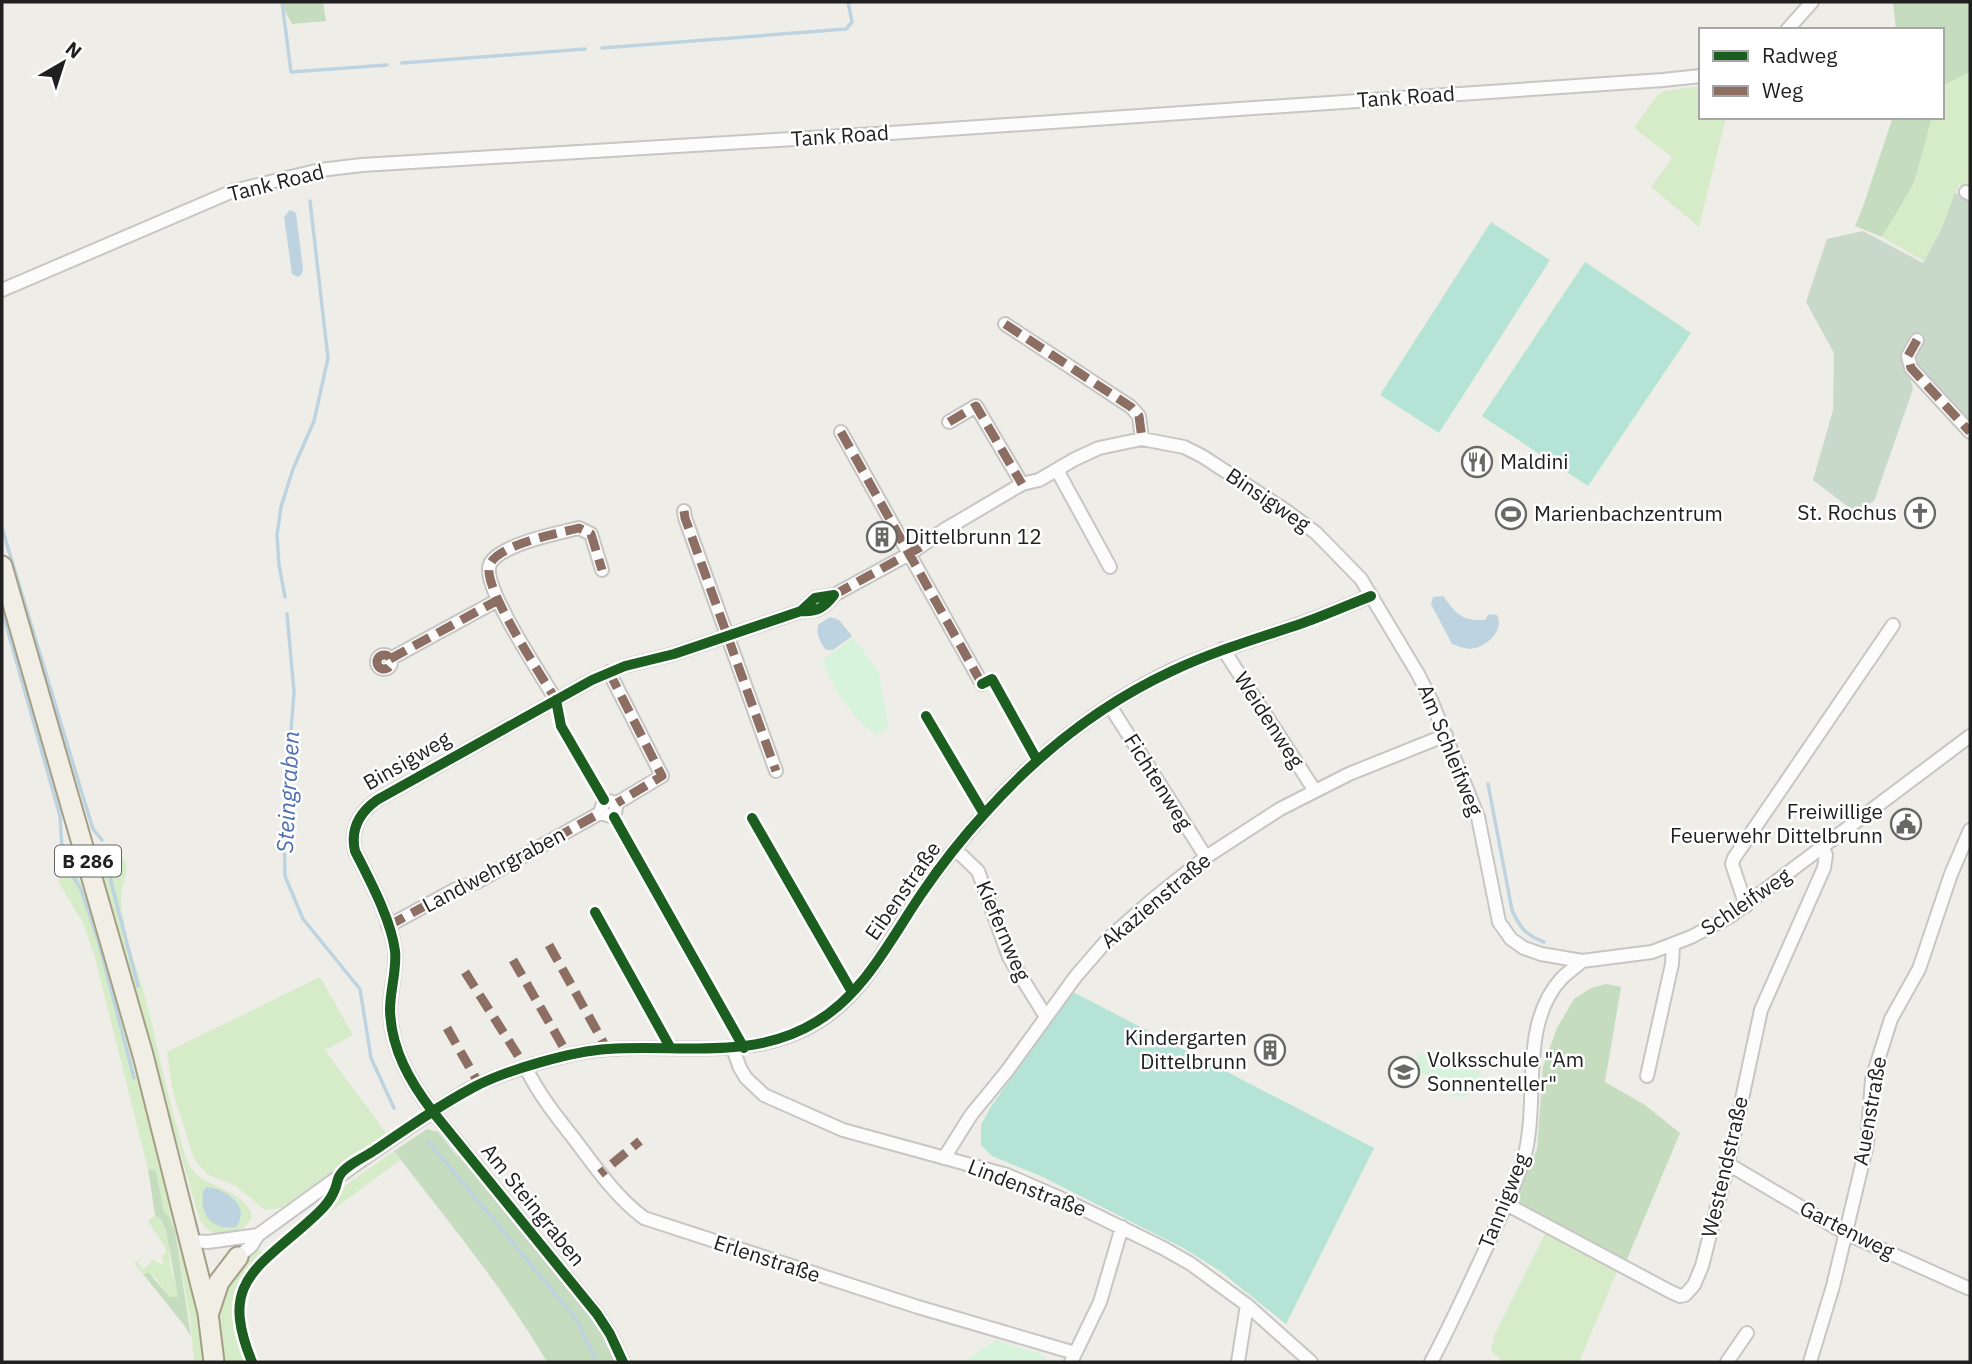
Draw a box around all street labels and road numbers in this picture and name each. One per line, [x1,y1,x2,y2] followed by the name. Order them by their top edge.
[1356,79,1456,113] street label: Tank Road
[790,118,890,152] street label: Tank Road
[225,157,327,207] street label: Tank Road
[1221,461,1316,538] street label: Binsigweg
[1228,666,1311,773] street label: Weidenweg
[1412,680,1490,819] street label: Am Schleifweg
[358,724,455,796] street label: Binsigweg
[1118,728,1200,835] street label: Fichtenweg
[417,820,570,919] street label: Landwehrgraben
[858,836,946,945] street label: Eibenstraße
[55,846,121,876] road number: B 286
[1095,846,1216,954] street label: Akazienstraße
[1695,861,1796,941] street label: Schleifweg
[970,876,1038,985] street label: Kiefernweg
[1846,1054,1892,1167] street label: Auenstraße
[1694,1093,1754,1240] street label: Westendstraße
[476,1137,592,1272] street label: Am Steingraben
[1471,1149,1535,1253] street label: Tannigweg
[964,1152,1091,1222] street label: Lindenstraße
[1795,1193,1900,1265] street label: Gartenweg
[710,1228,824,1288] street label: Erlenstraße

